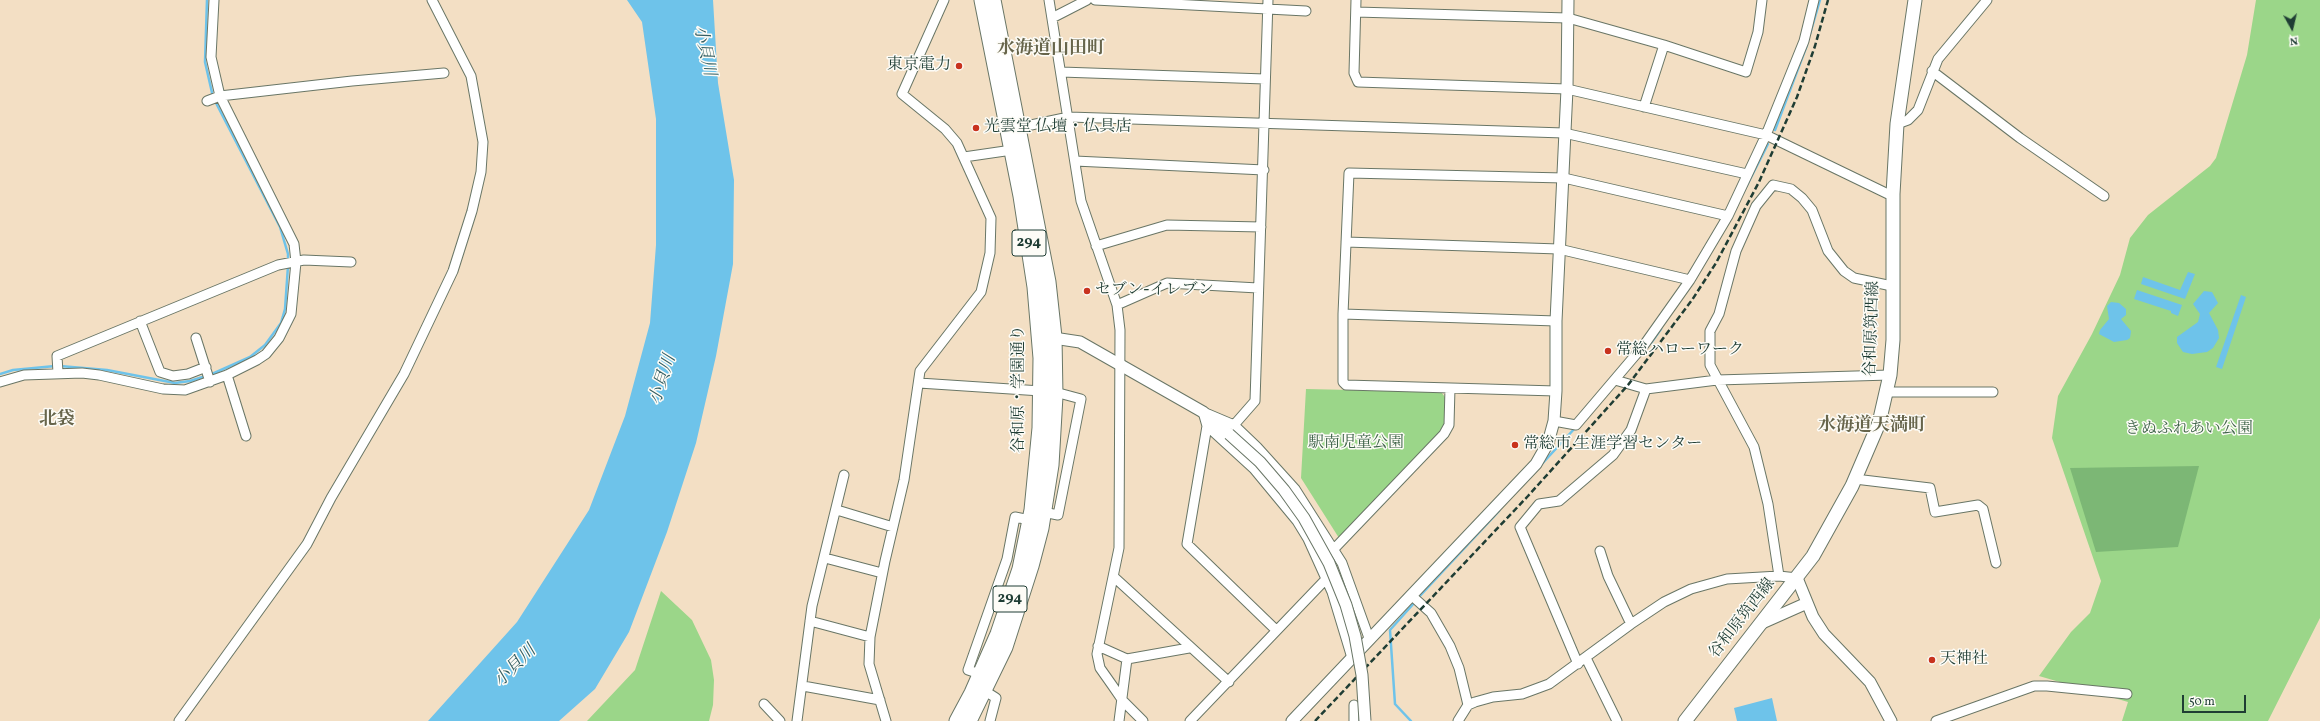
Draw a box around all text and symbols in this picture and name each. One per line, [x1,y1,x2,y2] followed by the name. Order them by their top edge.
[2272,8,2312,48] north arrow
[688,24,718,78] water label: 小貝川
[2289,32,2299,48] text: N
[997,39,1105,61] district label: 水海道山田町
[887,56,951,76] place label: 東京電力
[954,61,964,71] marker: 東京電力
[984,118,1131,138] place label: 光雲堂 仏壇・仏具店
[971,123,981,133] marker: 光雲堂 仏壇・仏具店
[1012,230,1046,256] road number: 294
[1095,281,1214,301] place label: セブン-イレブン
[1862,281,1884,377] street label: 谷和原筑西線
[1082,286,1092,296] marker: セブン-イレブン
[1010,325,1030,453] street label: 谷和原・学園通り
[1616,341,1744,361] place label: 常総ハローワーク
[1603,346,1613,356] marker: 常総ハローワーク
[646,353,682,407] water label: 小貝川
[39,410,75,432] district label: 北袋
[1818,416,1926,438] district label: 水海道天満町
[2125,420,2253,440] park label: きぬふれあい公園
[1308,434,1404,454] park label: 駅南児童公園
[1523,435,1702,455] place label: 常総市 生涯学習センター
[1510,440,1520,450] marker: 常総市 生涯学習センター
[1706,575,1780,663] street label: 谷和原筑西線
[993,586,1027,612] road number: 294
[491,642,541,692] water label: 小貝川
[1940,650,1988,670] place label: 天神社
[1927,655,1937,665] marker: 天神社
[2184,687,2248,713] scale bar
[2189,694,2215,710] text: 50 m

